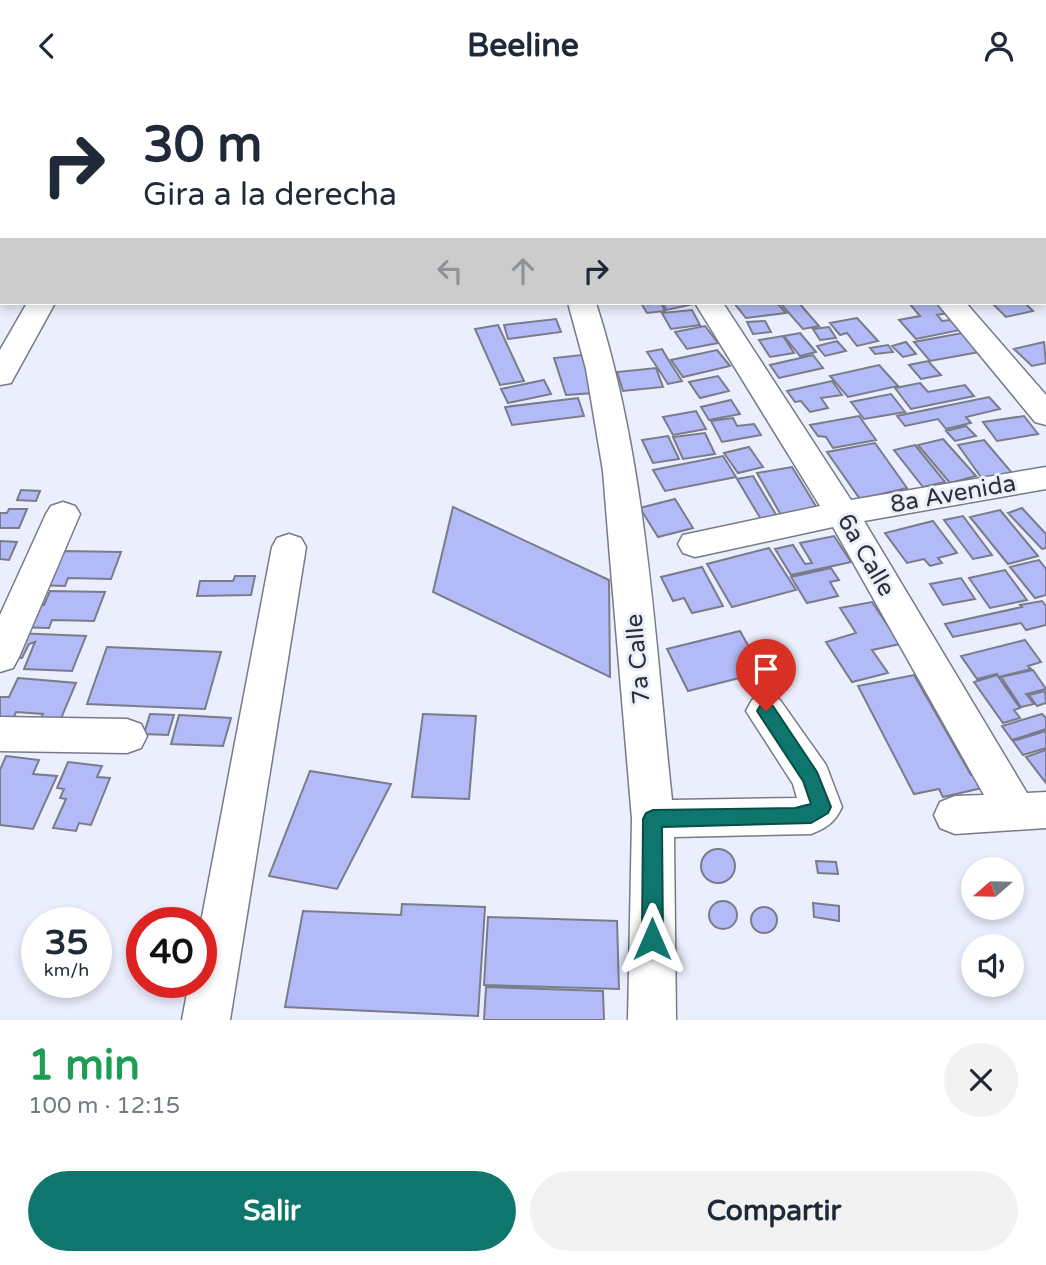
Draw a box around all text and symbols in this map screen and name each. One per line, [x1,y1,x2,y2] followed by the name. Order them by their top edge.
[28,27,66,65] icon: back
[467,27,579,65] text: Beeline
[980,27,1018,65] icon: person
[143,116,262,175] text: 30 m
[28,119,119,210] icon: right
[143,176,397,214] text: Gira a la derecha
[431,252,469,290] icon: left
[504,252,542,290] icon: ahead
[577,252,615,290] icon: right
[888,469,1018,519] street label: 8a Avenida
[831,509,901,601] street label: 6a Calle
[620,613,656,705] street label: 7a Calle
[736,639,796,711] pin
[747,650,785,688] icon: arrive
[961,857,1024,921] north arrow
[961,857,1024,997] map controls
[615,902,689,976] position arrow
[126,907,217,998] speed limit sign: 40
[45,922,88,964] text: 35
[961,934,1024,997] button: sound
[44,959,89,981] text: km/h
[28,1040,140,1091] text: 1 min
[944,1043,1018,1117] button: close
[28,1092,180,1120] text: 100 m · 12:15
[28,1171,516,1251] button: Salir
[530,1171,1018,1251] button: Compartir

